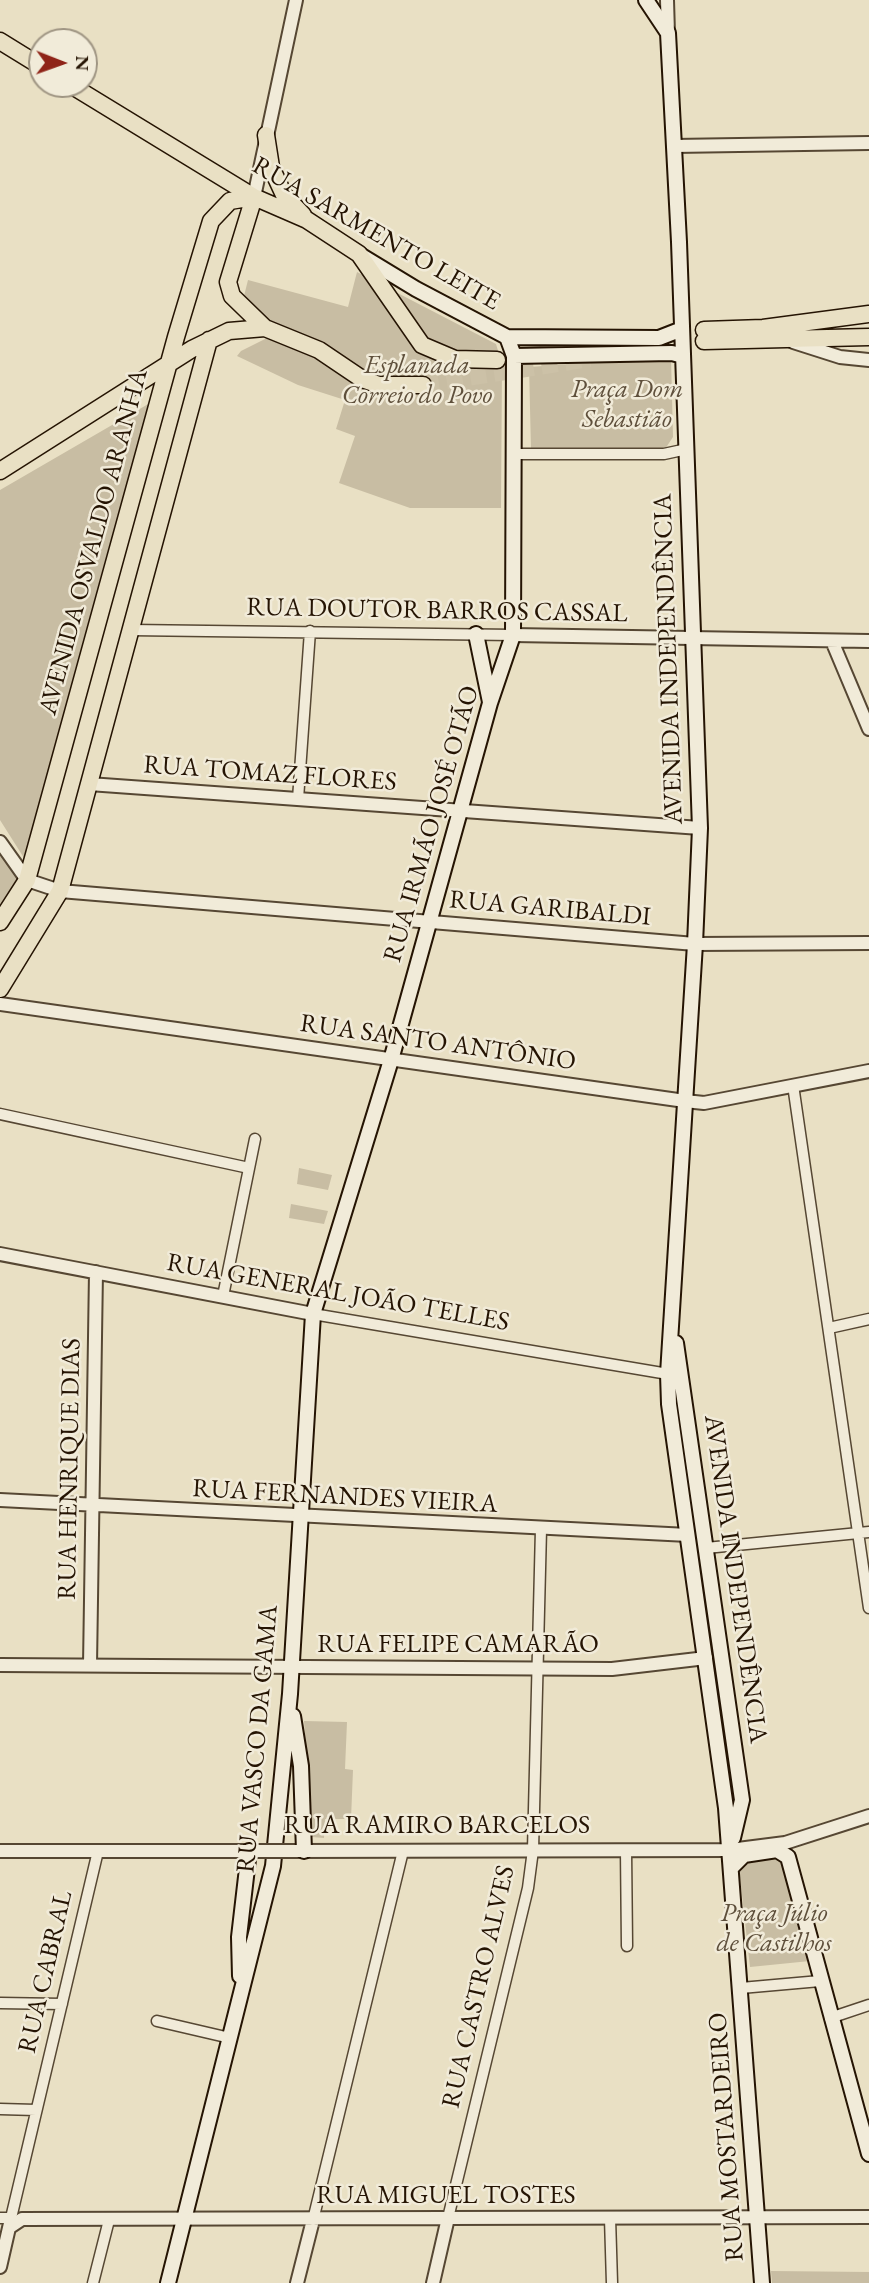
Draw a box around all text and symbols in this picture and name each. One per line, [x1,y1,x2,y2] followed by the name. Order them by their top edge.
[28,28,98,98] north arrow
[70,55,95,71] text: N
[247,150,505,318] street label: RUA SARMENTO LEITE
[342,350,492,412] park label: Esplanada Correio do Povo
[33,366,155,718] street label: AVENIDA OSVALDO ARANHA
[571,374,683,436] park label: Praça Dom Sebastião
[648,493,690,825] street label: AVENIDA INDEPENDÊNCIA
[246,592,628,630] street label: RUA DOUTOR BARROS CASSAL
[378,682,486,966] street label: RUA IRMÃO JOSÉ OTÃO
[142,750,398,798] street label: RUA TOMAZ FLORES
[448,885,652,933] street label: RUA GARIBALDI
[298,1008,578,1078] street label: RUA SANTO ANTÔNIO
[164,1248,512,1338] street label: RUA GENERAL JOÃO TELLES
[52,1338,88,1600] street label: RUA HENRIQUE DIAS
[696,1413,774,1745] street label: AVENIDA INDEPENDÊNCIA
[192,1473,498,1521] street label: RUA FERNANDES VIEIRA
[231,1604,285,1874] street label: RUA VASCO DA GAMA
[317,1629,599,1661] street label: RUA FELIPE CAMARÃO
[284,1810,590,1842] street label: RUA RAMIRO BARCELOS
[436,1863,522,2111] street label: RUA CASTRO ALVES
[12,1888,80,2056] street label: RUA CABRAL
[716,1898,832,1960] park label: Praça Júlio de Castilhos
[703,2011,751,2263] street label: RUA MOSTARDEIRO
[316,2180,576,2212] street label: RUA MIGUEL TOSTES

